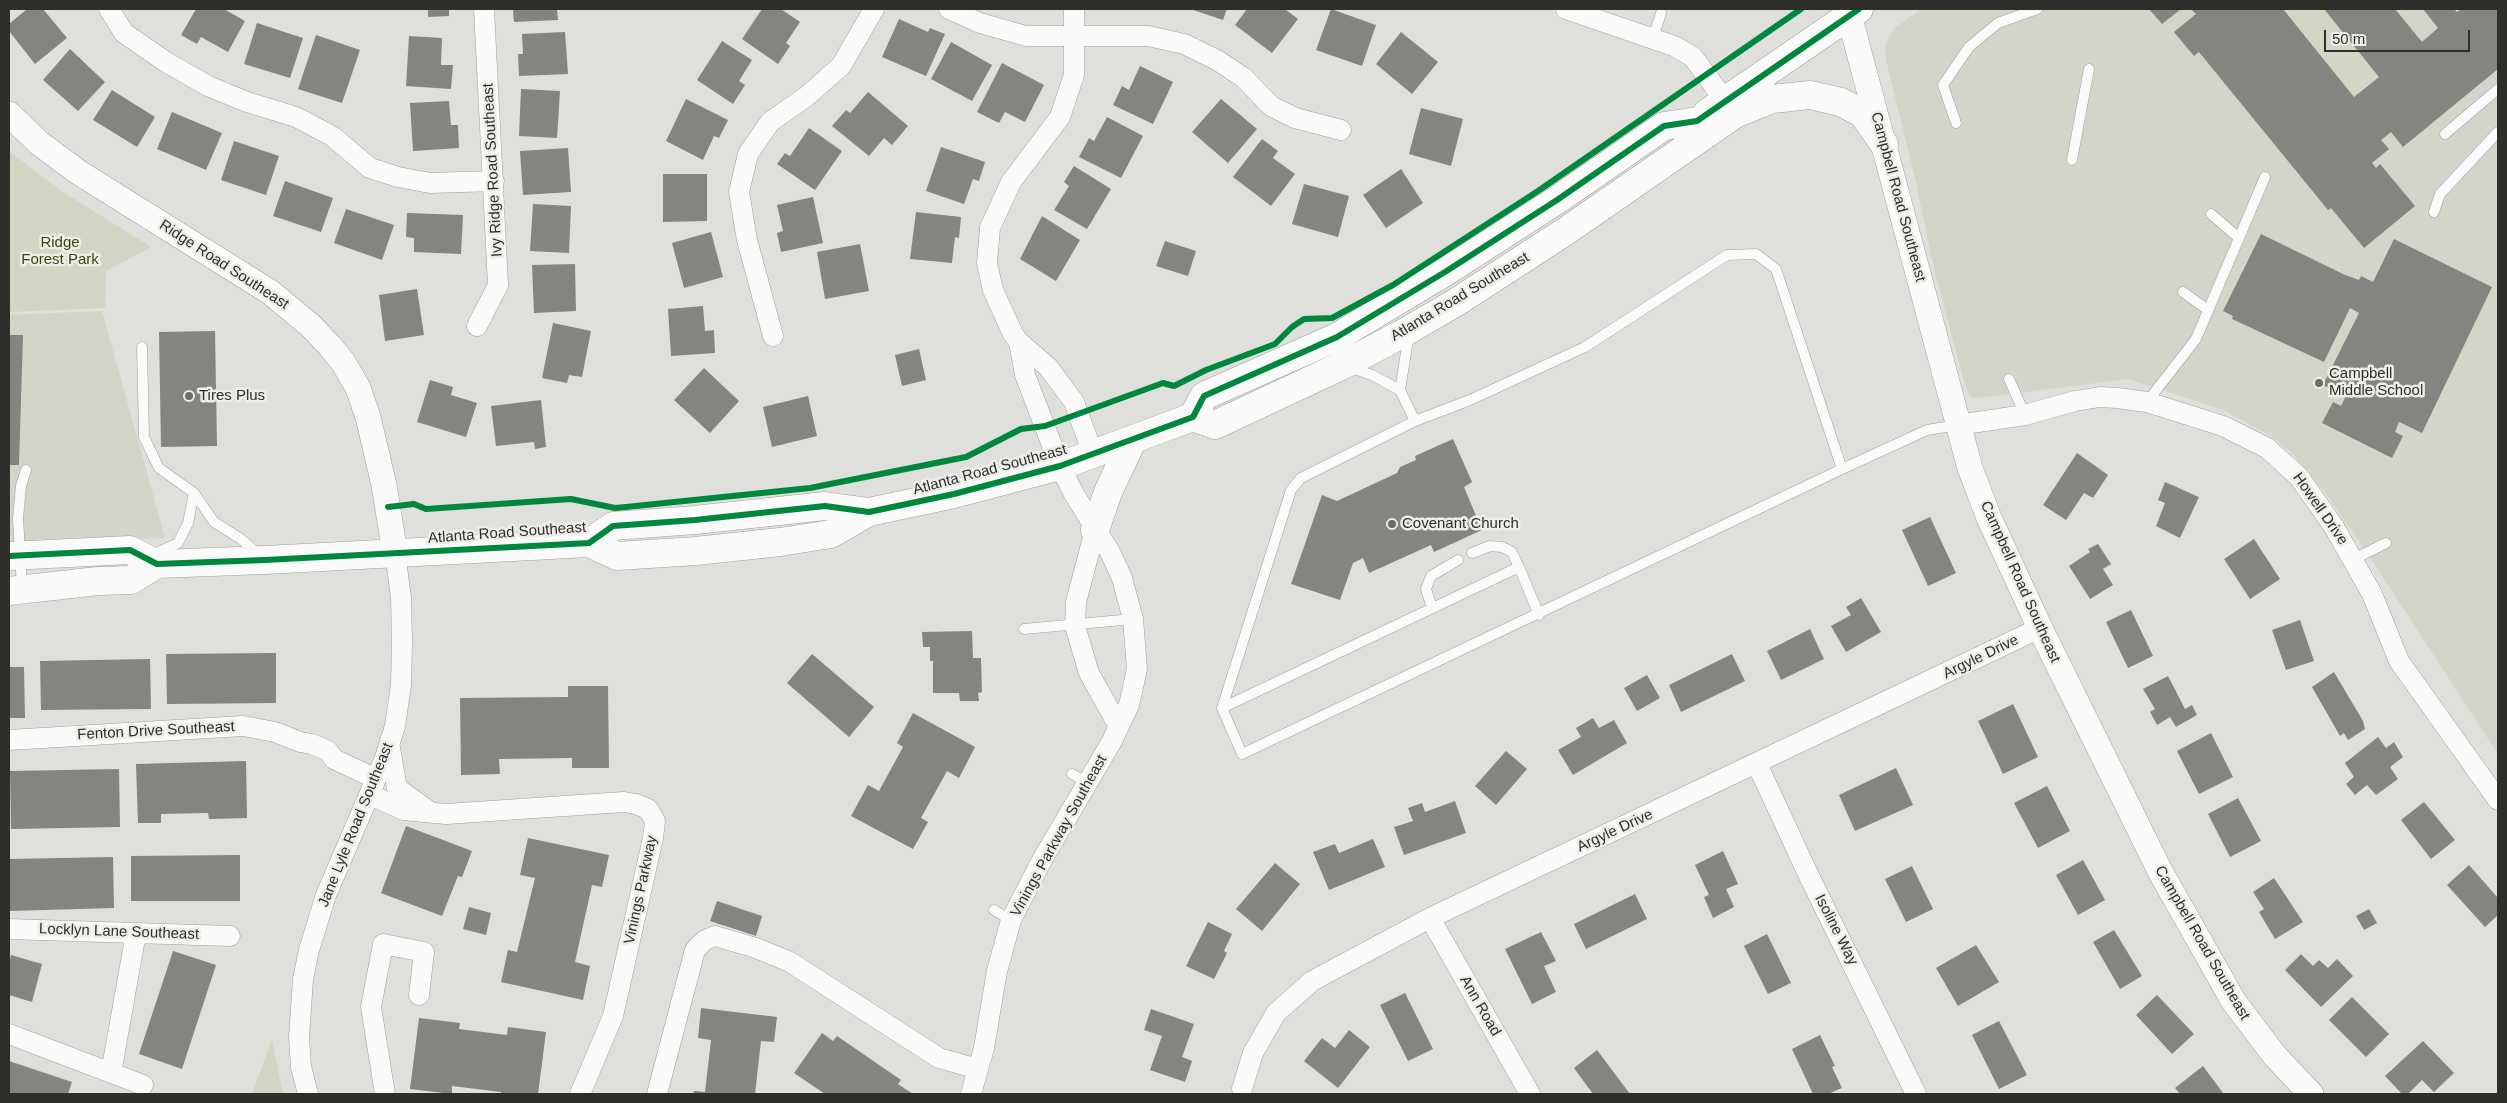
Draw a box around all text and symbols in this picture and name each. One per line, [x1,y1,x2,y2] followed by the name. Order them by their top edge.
[2327,20,2473,52] scale bar
[2332,30,2365,47] text: 50 m
[479,83,507,257] street label: Ivy Ridge Road Southeast
[1867,110,1929,284] street label: Campbell Road Southeast
[156,216,292,314] street label: Ridge Road Southeast
[21,234,99,269] park label: Ridge Forest Park
[1387,248,1533,346] street label: Atlanta Road Southeast
[2329,365,2423,400] place label: Campbell Middle School
[2313,377,2325,389] marker: Campbell Middle School
[199,387,265,405] place label: Tires Plus
[183,390,195,402] marker: Tires Plus
[911,441,1069,499] street label: Atlanta Road Southeast
[2288,469,2352,549] street label: Howell Drive
[1976,498,2064,666] street label: Campbell Road Southeast
[1402,515,1519,533] place label: Covenant Church
[427,518,587,548] street label: Atlanta Road Southeast
[1386,518,1398,530] marker: Covenant Church
[1940,631,2022,683] street label: Argyle Drive
[77,718,235,744] street label: Fenton Drive Southeast
[315,740,397,910] street label: Jane Lyle Road Southeast
[1007,752,1111,920] street label: Vinings Parkway Southeast
[1574,806,1656,856] street label: Argyle Drive
[621,834,661,946] street label: Vinings Parkway
[2150,863,2254,1023] street label: Campbell Road Southeast
[1811,892,1861,968] street label: Isoline Way
[39,920,199,944] street label: Locklyn Lane Southeast
[1456,973,1504,1039] street label: Ann Road

